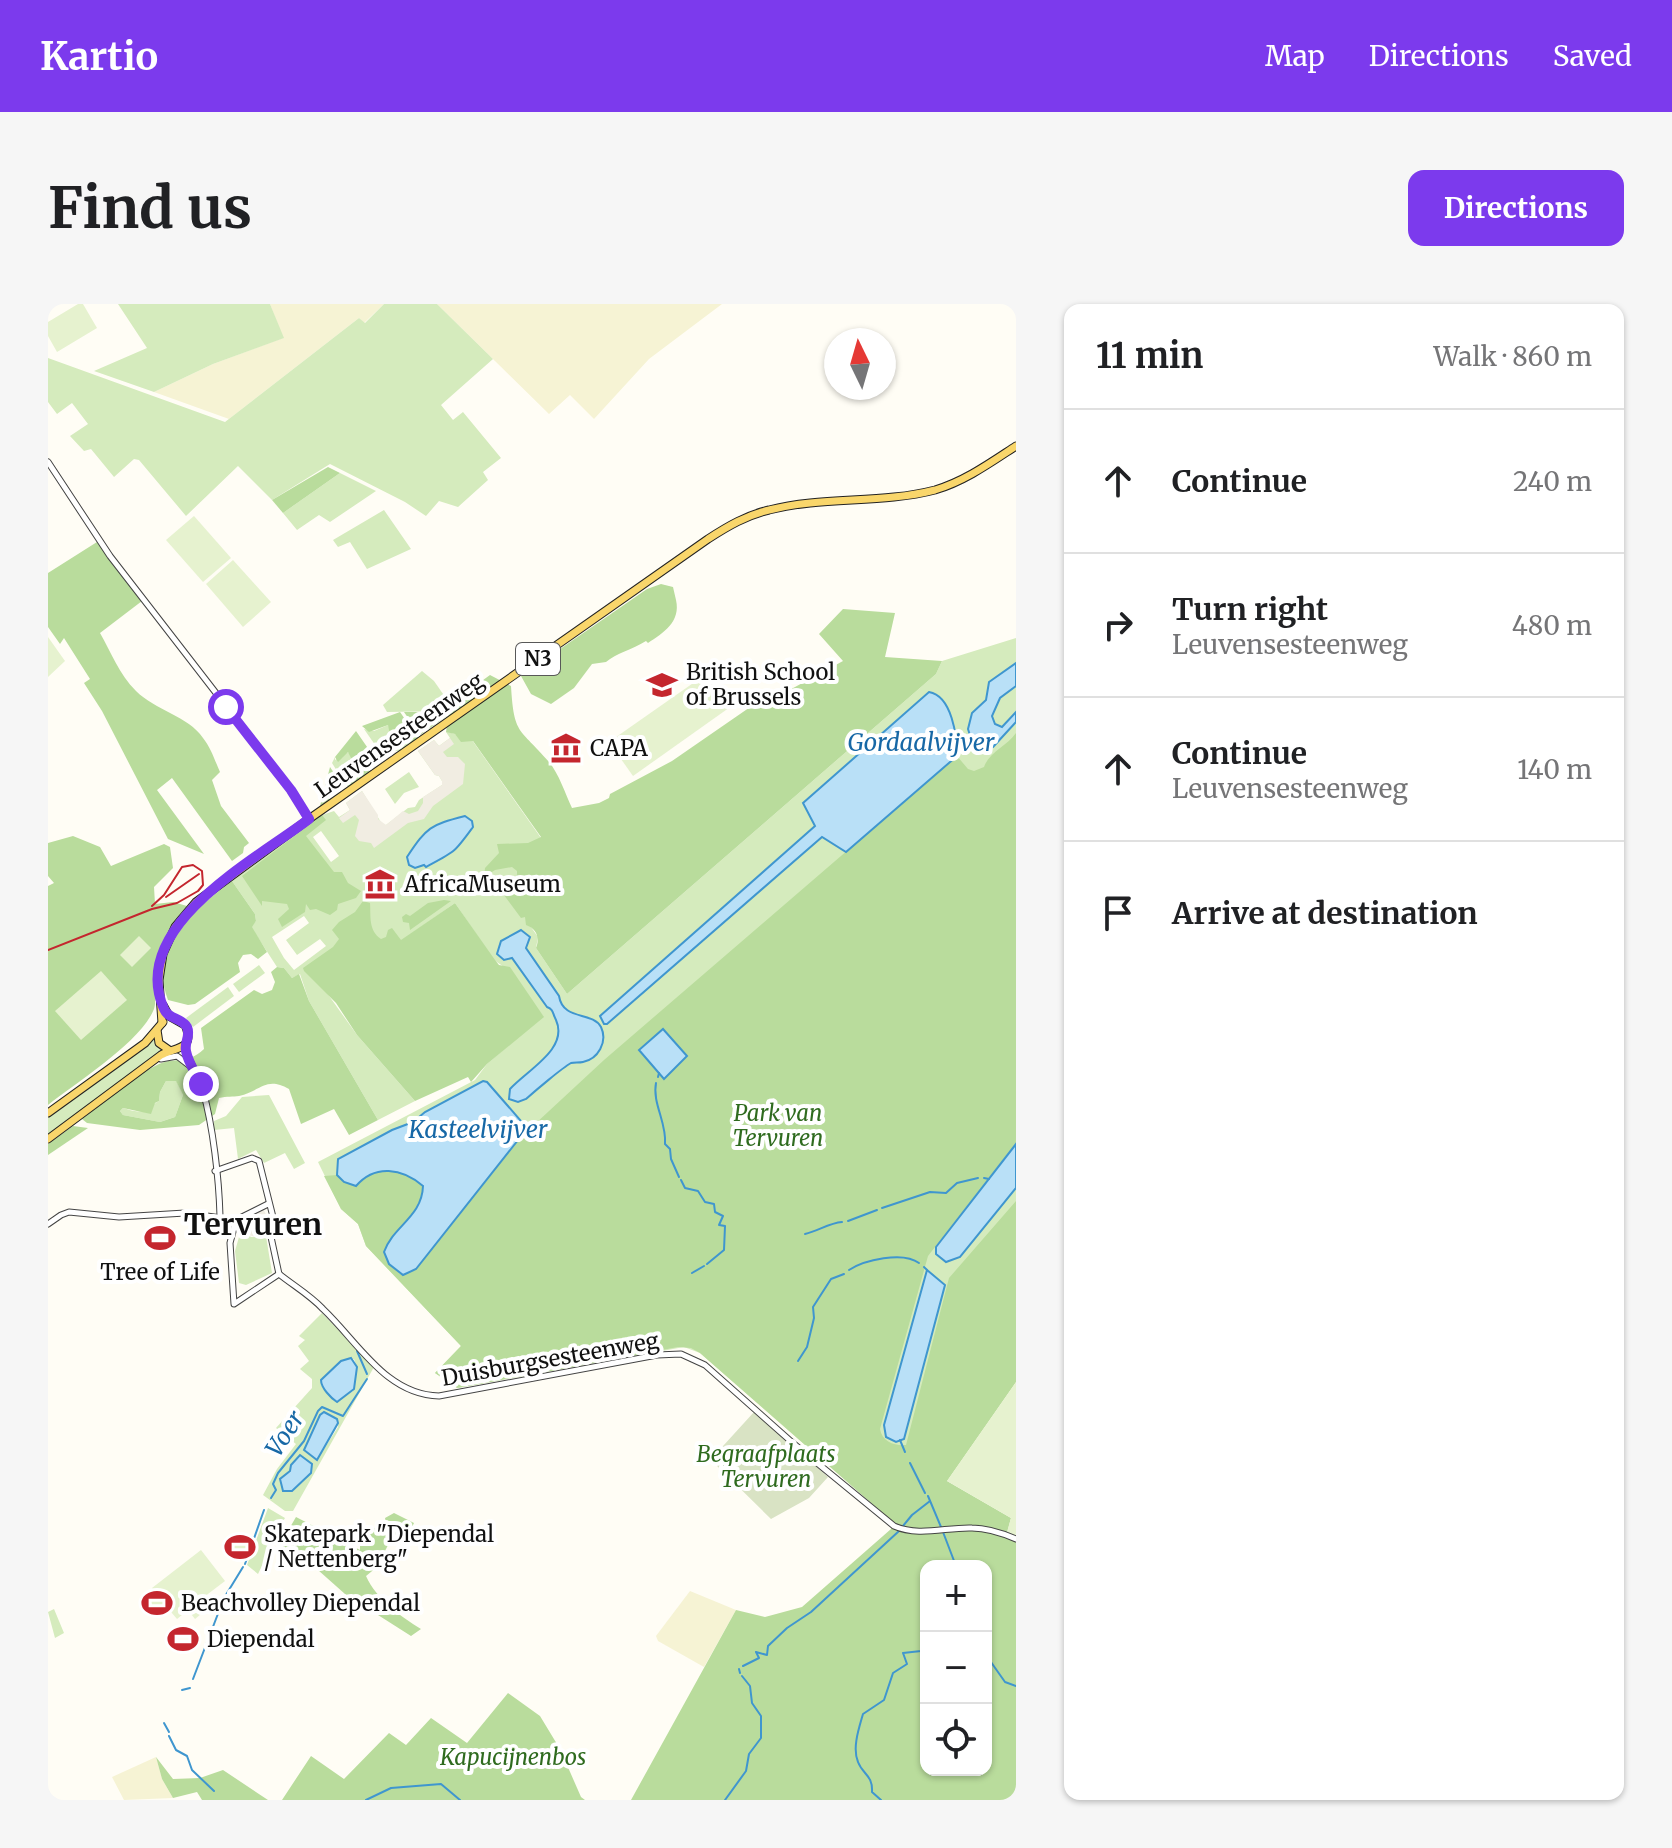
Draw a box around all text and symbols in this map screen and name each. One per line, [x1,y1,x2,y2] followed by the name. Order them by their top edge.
[40,33,158,80] text: Kartio
[1265,38,1325,74] text: Map
[1369,38,1509,74] text: Directions
[1553,38,1632,74] text: Saved
[1408,170,1624,246] button: Directions
[48,173,252,243] text: Find us
[824,328,896,400] north arrow
[1096,335,1203,377] text: 11 min
[1433,340,1592,373] text: Walk · 860 m
[1096,459,1140,503] icon: ahead
[1172,462,1307,500] text: Continue
[1513,465,1592,498] text: 240 m
[1172,590,1328,628] text: Turn right
[1096,603,1140,647] icon: right
[1512,609,1592,642] text: 480 m
[1172,628,1408,661] text: Leuvensesteenweg
[516,643,560,675] road number: N3
[686,658,835,711] place label: British School of Brussels
[309,666,489,804] street label: Leuvensesteenweg
[645,668,679,702] school or university icon: British School of Brussels
[208,689,244,725] route start
[848,727,996,758] water label: Gordaalvijver
[549,731,583,765] museum icon: CAPA
[590,734,648,762] place label: CAPA
[1172,734,1307,772] text: Continue
[1096,747,1140,791] icon: ahead
[1517,753,1592,786] text: 140 m
[1172,772,1408,805] text: Leuvensesteenweg
[363,867,397,901] museum icon: AfricaMuseum
[403,870,561,898] place label: AfricaMuseum
[1096,891,1140,935] icon: arrive
[1172,894,1478,932] text: Arrive at destination
[183,1066,219,1102] route end
[733,1099,823,1152] park label: Park van Tervuren
[408,1114,549,1145] water label: Kasteelvijver
[184,1205,322,1243] district label: Tervuren
[143,1221,177,1255] sports icon: Tree of Life
[100,1258,220,1286] place label: Tree of Life
[439,1326,661,1392] street label: Duisburgsesteenweg
[258,1404,312,1463] water label: Voer
[697,1440,835,1493] park label: Begraafplaats Tervuren
[264,1520,494,1573] place label: Skatepark "Diependal / Nettenberg"
[223,1530,257,1564] sports icon: Skatepark "Diependal / Nettenberg"
[920,1560,992,1776] map controls
[920,1560,992,1632] button: +
[140,1586,174,1620] sports icon: Beachvolley Diependal
[181,1589,420,1617] place label: Beachvolley Diependal
[166,1622,200,1656] sports icon: Diependal
[207,1625,315,1653] place label: Diependal
[920,1632,992,1704] button: −
[920,1704,992,1776] button: locate
[439,1743,586,1771] park label: Kapucijnenbos

